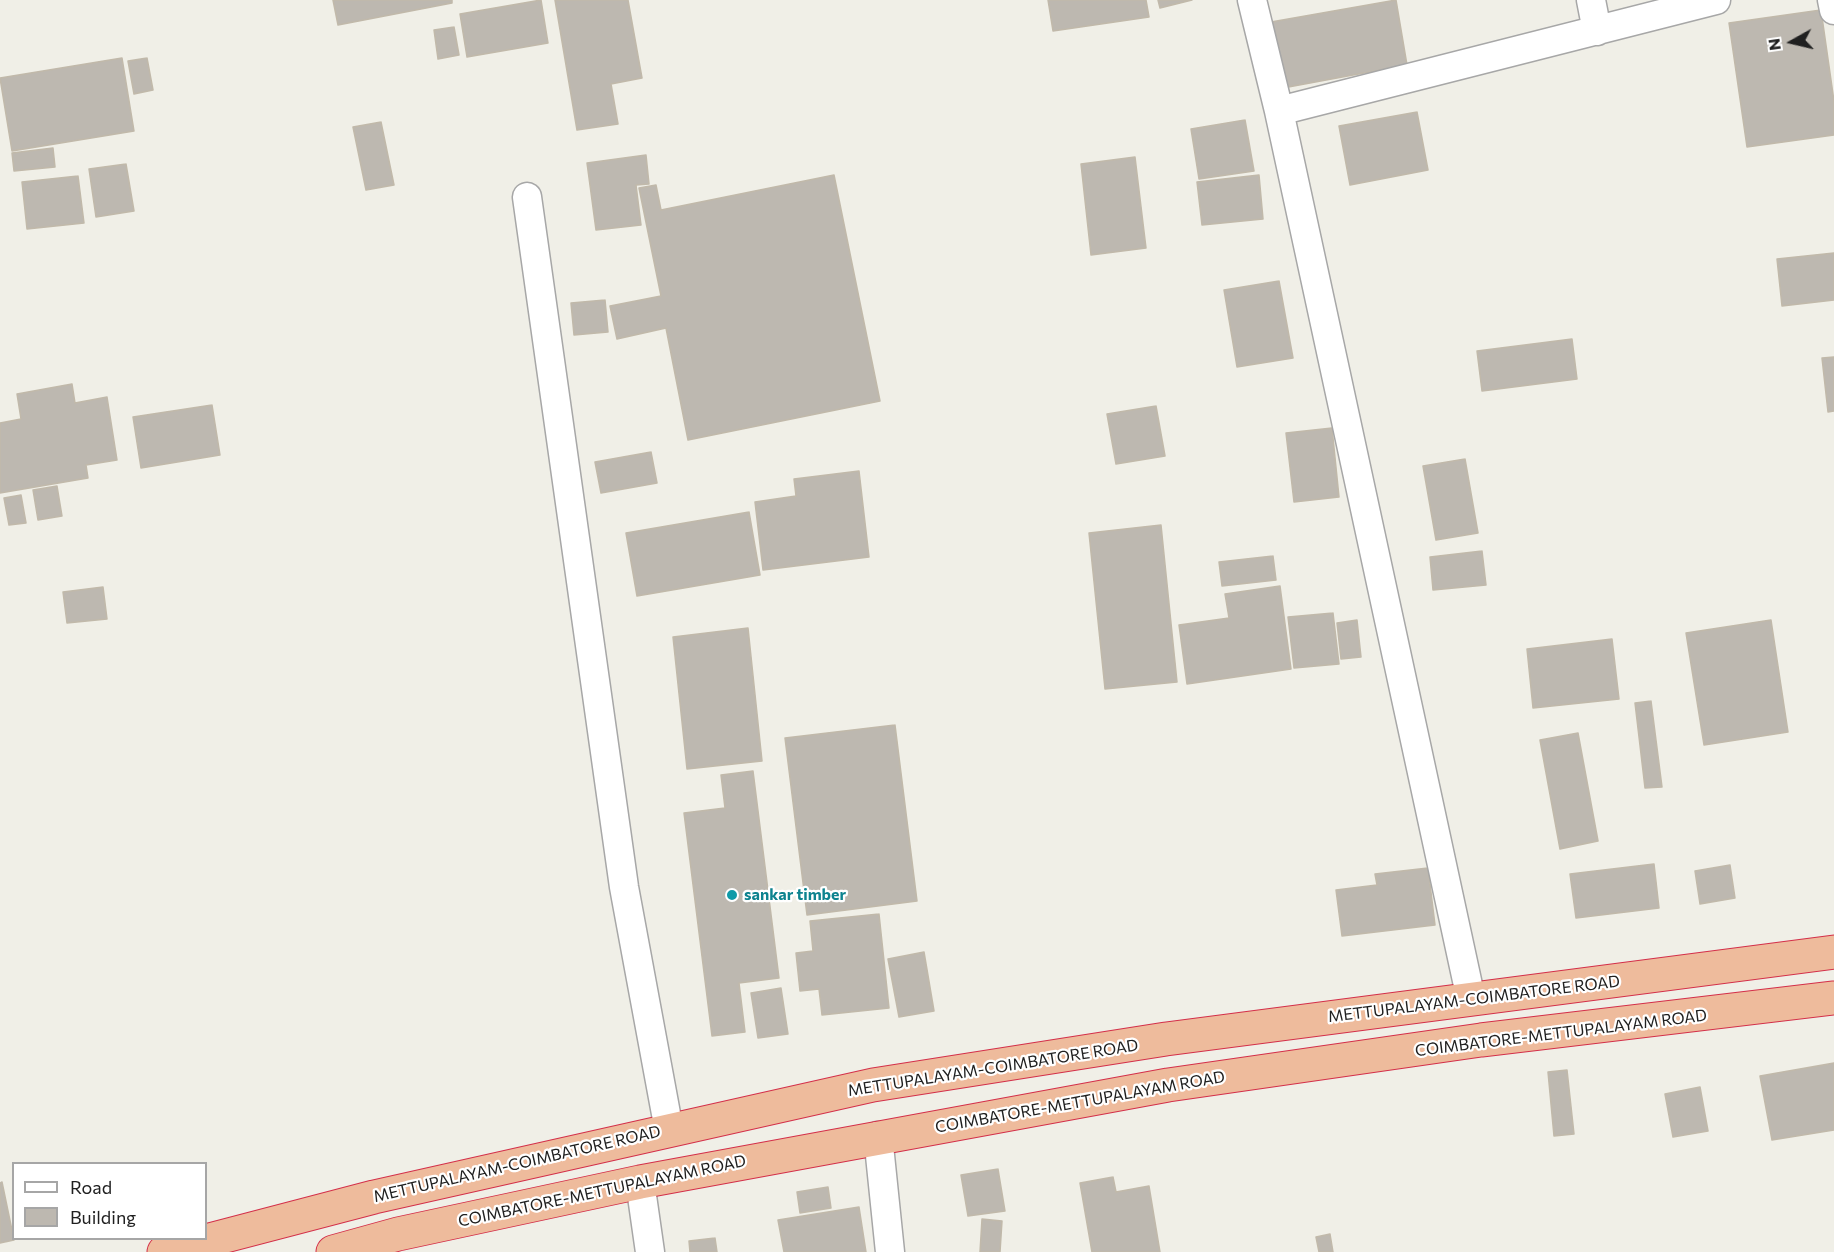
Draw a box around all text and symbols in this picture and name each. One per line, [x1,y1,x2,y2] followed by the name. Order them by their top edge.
[1762,12,1822,72] north arrow
[1763,37,1784,52] text: N
[744,885,846,905] place label: sankar timber
[725,888,739,902] marker: sankar timber
[1327,972,1621,1026] street label: METTUPALAYAM-COIMBATORE ROAD
[1414,1006,1708,1060] street label: COIMBATORE-METTUPALAYAM ROAD
[846,1036,1140,1100] street label: METTUPALAYAM-COIMBATORE ROAD
[934,1067,1226,1137] street label: COIMBATORE-METTUPALAYAM ROAD
[372,1122,662,1206] street label: METTUPALAYAM-COIMBATORE ROAD
[456,1151,748,1231] street label: COIMBATORE-METTUPALAYAM ROAD
[12,1162,207,1240] legend
[70,1176,112,1198] text: Road
[70,1206,136,1228] text: Building

